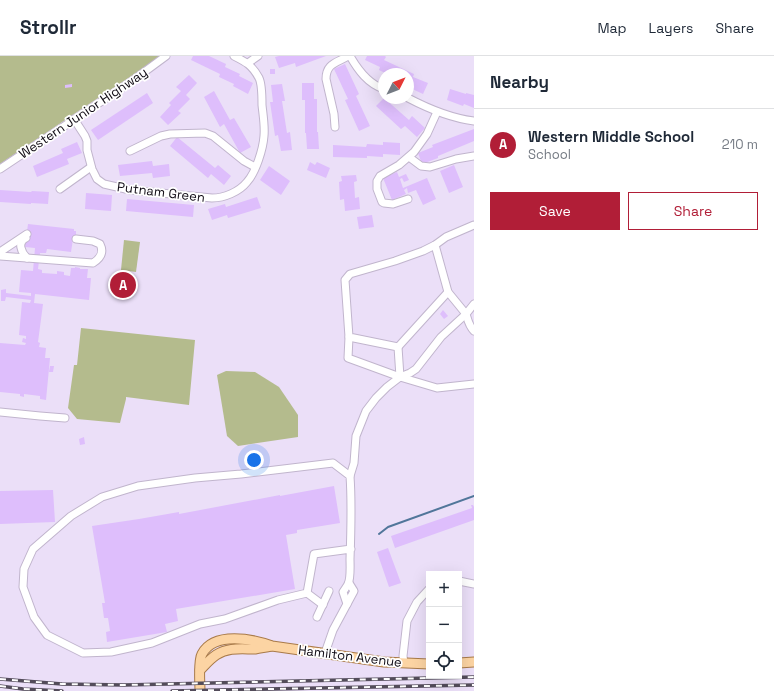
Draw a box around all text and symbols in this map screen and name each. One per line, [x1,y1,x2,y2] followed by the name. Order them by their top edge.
[20,15,77,40] text: Strollr
[597,19,627,37] text: Map
[649,19,693,37] text: Layers
[715,19,754,37] text: Share
[15,64,151,162] street label: Western Junior Highway
[378,68,414,104] north arrow
[490,71,549,93] text: Nearby
[528,127,694,146] text: Western Middle School
[499,136,507,153] text: A
[722,136,758,153] text: 210 m
[528,146,571,163] text: School
[116,178,206,206] street label: Putnam Green
[490,192,620,230] button: Save
[628,192,758,230] button: Share
[110,270,136,300] pin: A
[244,450,264,470] your location
[426,571,462,679] map controls
[426,571,462,607] button: +
[426,607,462,643] button: −
[297,641,403,671] street label: Hamilton Avenue
[426,643,462,679] button: locate

